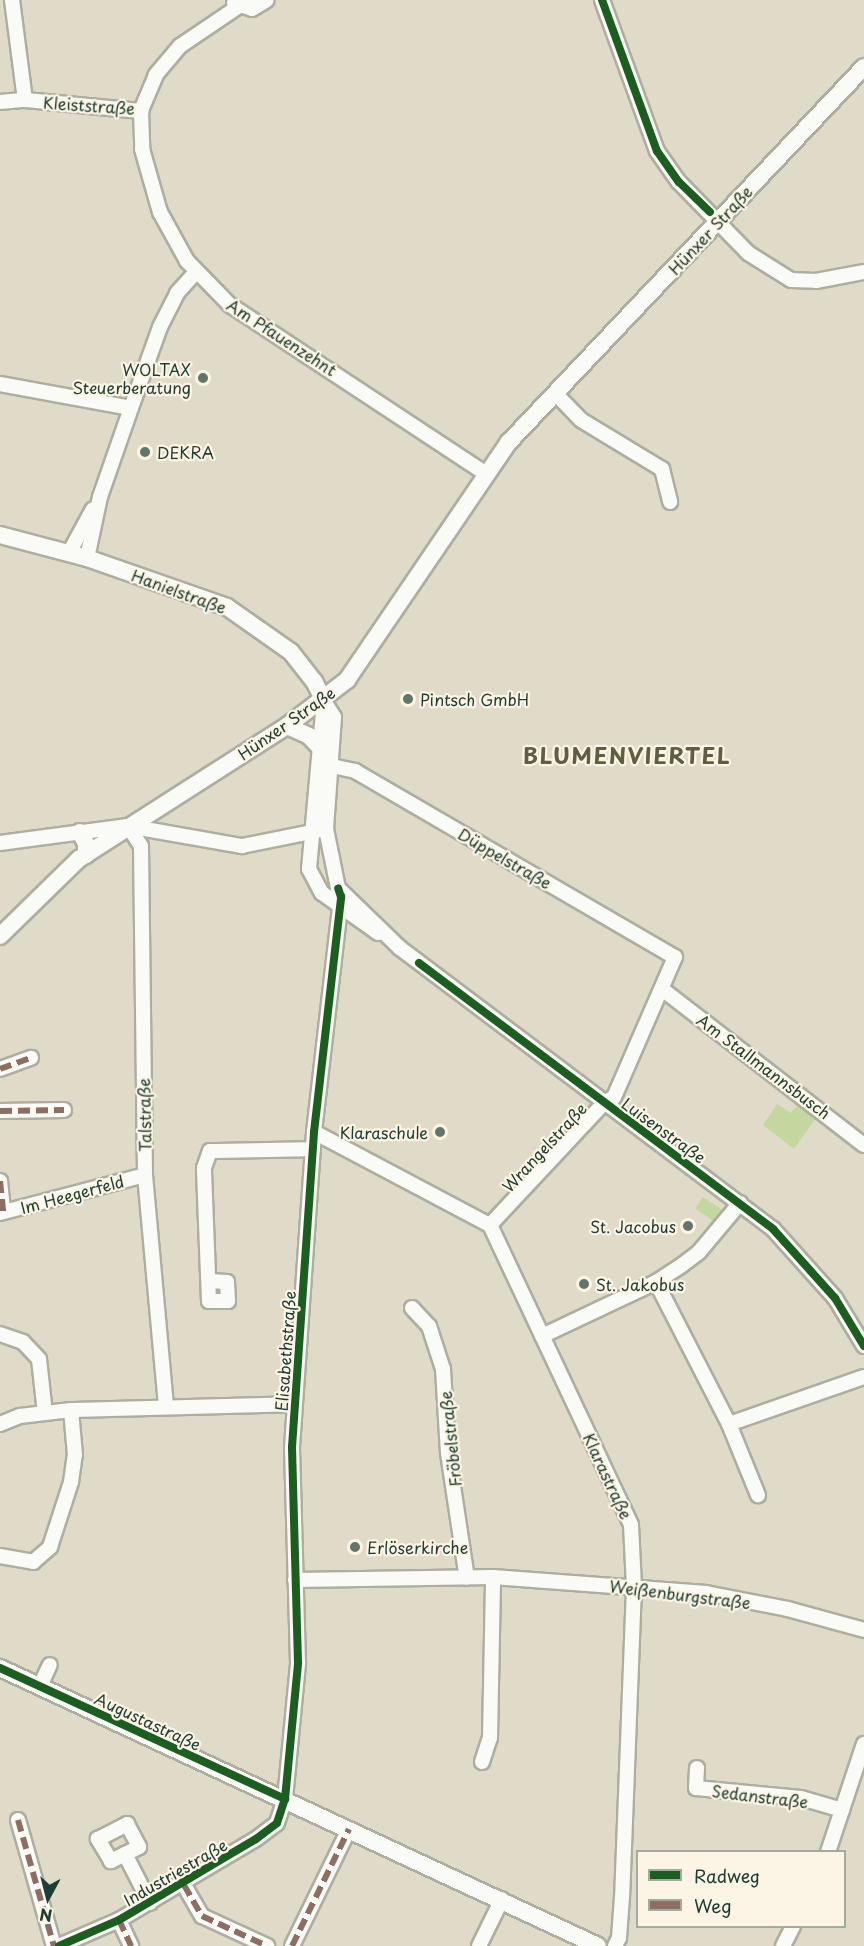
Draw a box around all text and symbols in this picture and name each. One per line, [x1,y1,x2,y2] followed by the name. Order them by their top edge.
[43,92,135,118] street label: Kleiststraße
[664,182,756,278] street label: Hünxer Straße
[224,295,340,379] street label: Am Pfauenzehnt
[72,359,191,397] place label: WOLTAX Steuerberatung
[196,371,210,385] marker: WOLTAX Steuerberatung
[157,442,214,462] place label: DEKRA
[138,445,152,459] marker: DEKRA
[129,565,229,617] street label: Hanielstraße
[234,682,338,764] street label: Hünxer Straße
[420,689,529,709] place label: Pintsch GmbH
[401,692,415,706] marker: Pintsch GmbH
[524,742,730,768] district label: BLUMENVIERTEL
[455,824,555,892] street label: Düppelstraße
[693,1009,835,1123] street label: Am Stallmannsbusch
[134,1078,154,1152] street label: Talstraße
[618,1093,710,1167] street label: Luisenstraße
[498,1099,590,1195] street label: Wrangelstraße
[340,1122,428,1142] place label: Klaraschule
[433,1125,447,1139] marker: Klaraschule
[18,1171,126,1217] street label: Im Heegerfeld
[589,1216,676,1236] place label: St. Jacobus
[681,1219,695,1233] marker: St. Jacobus
[596,1274,685,1294] place label: St. Jakobus
[577,1277,591,1291] marker: St. Jakobus
[271,1290,299,1412] street label: Elisabethstraße
[435,1390,465,1488] street label: Fröbelstraße
[580,1430,636,1522] street label: Klarastraße
[367,1537,468,1557] place label: Erlöserkirche
[348,1540,362,1554] marker: Erlöserkirche
[608,1576,752,1612] street label: Weißenburgstraße
[92,1688,204,1754] street label: Augustastraße
[711,1781,809,1811] street label: Sedanstraße
[120,1835,230,1909] street label: Industriestraße
[636,1850,846,1928] legend
[694,1862,760,1889] text: Radweg
[18,1868,78,1928] north arrow
[694,1892,732,1919] text: Weg
[38,1903,54,1929] text: N

